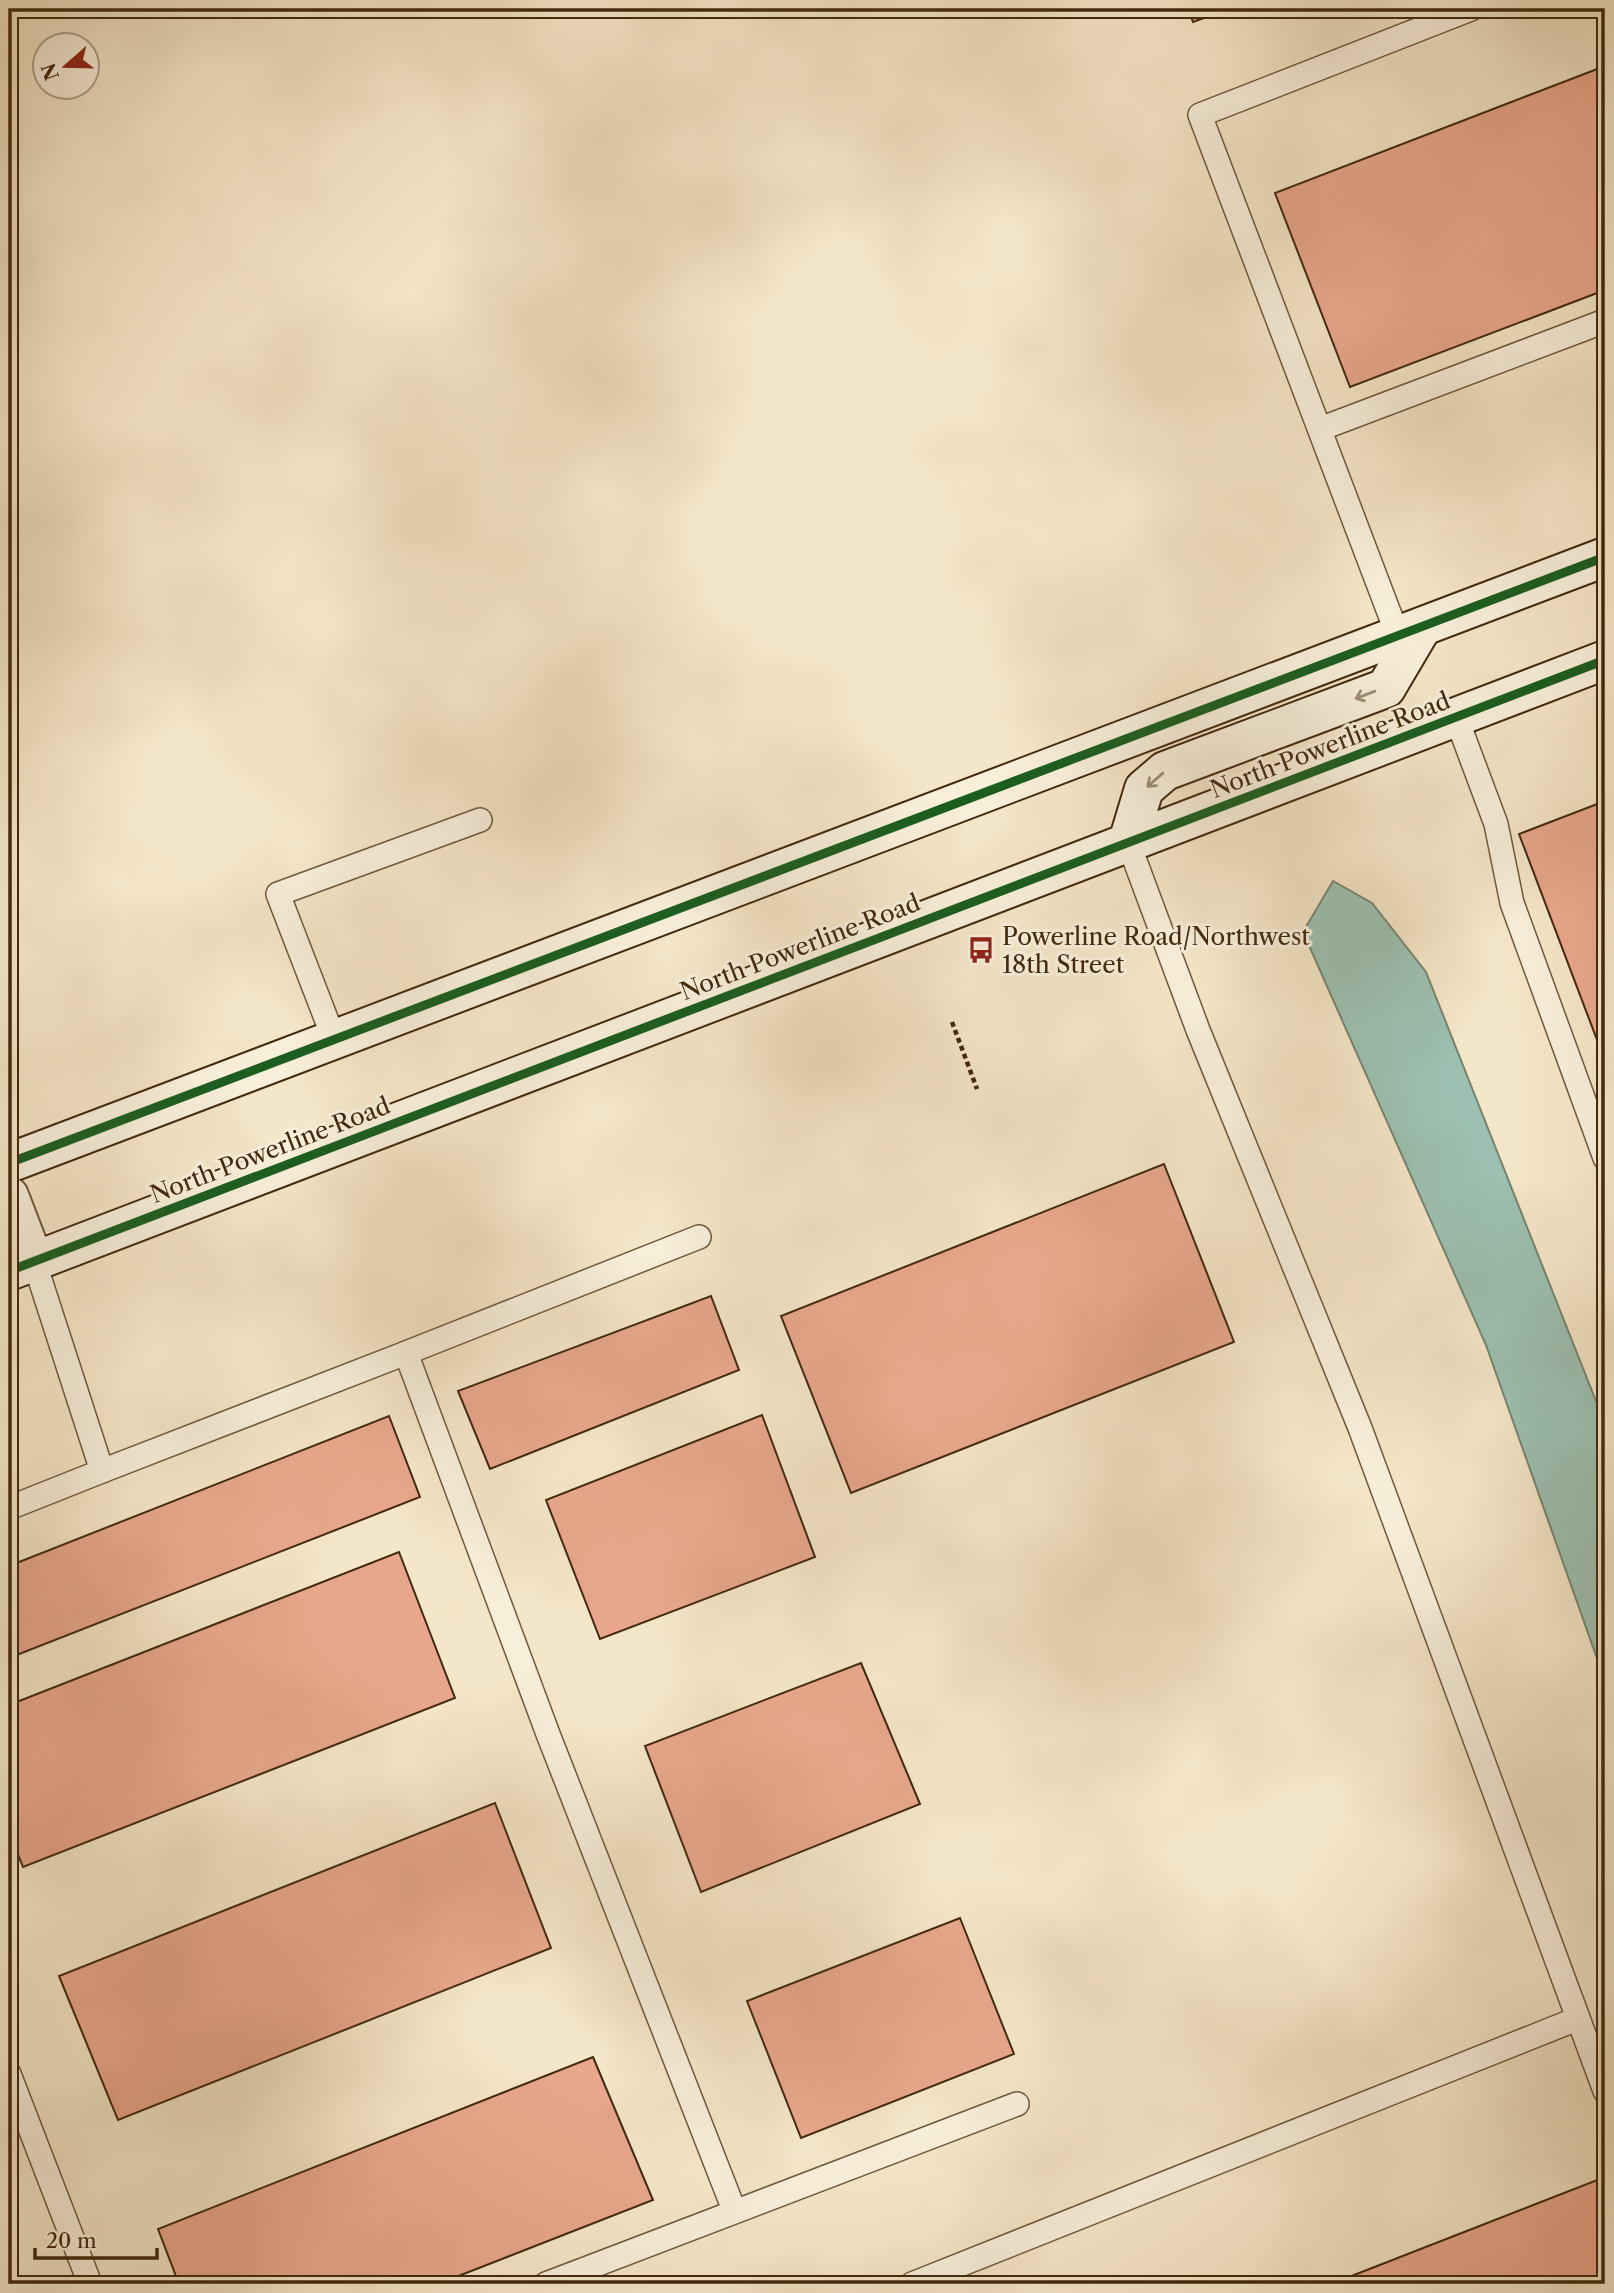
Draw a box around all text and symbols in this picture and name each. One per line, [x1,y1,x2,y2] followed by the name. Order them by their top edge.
[32,32,102,102] north arrow
[37,60,64,83] text: N
[1206,686,1454,804] street label: North Powerline Road
[1355,690,1377,703] one-way arrow
[1146,772,1164,788] one-way arrow
[676,888,924,1006] street label: North Powerline Road
[1002,922,1310,979] place label: Powerline Road/Northwest 18th Street
[966,935,996,965] bus stop icon: Powerline Road/Northwest 18th Street
[146,1091,394,1209] street label: North Powerline Road
[35,2216,158,2260] scale bar
[46,2228,97,2253] text: 20 m

